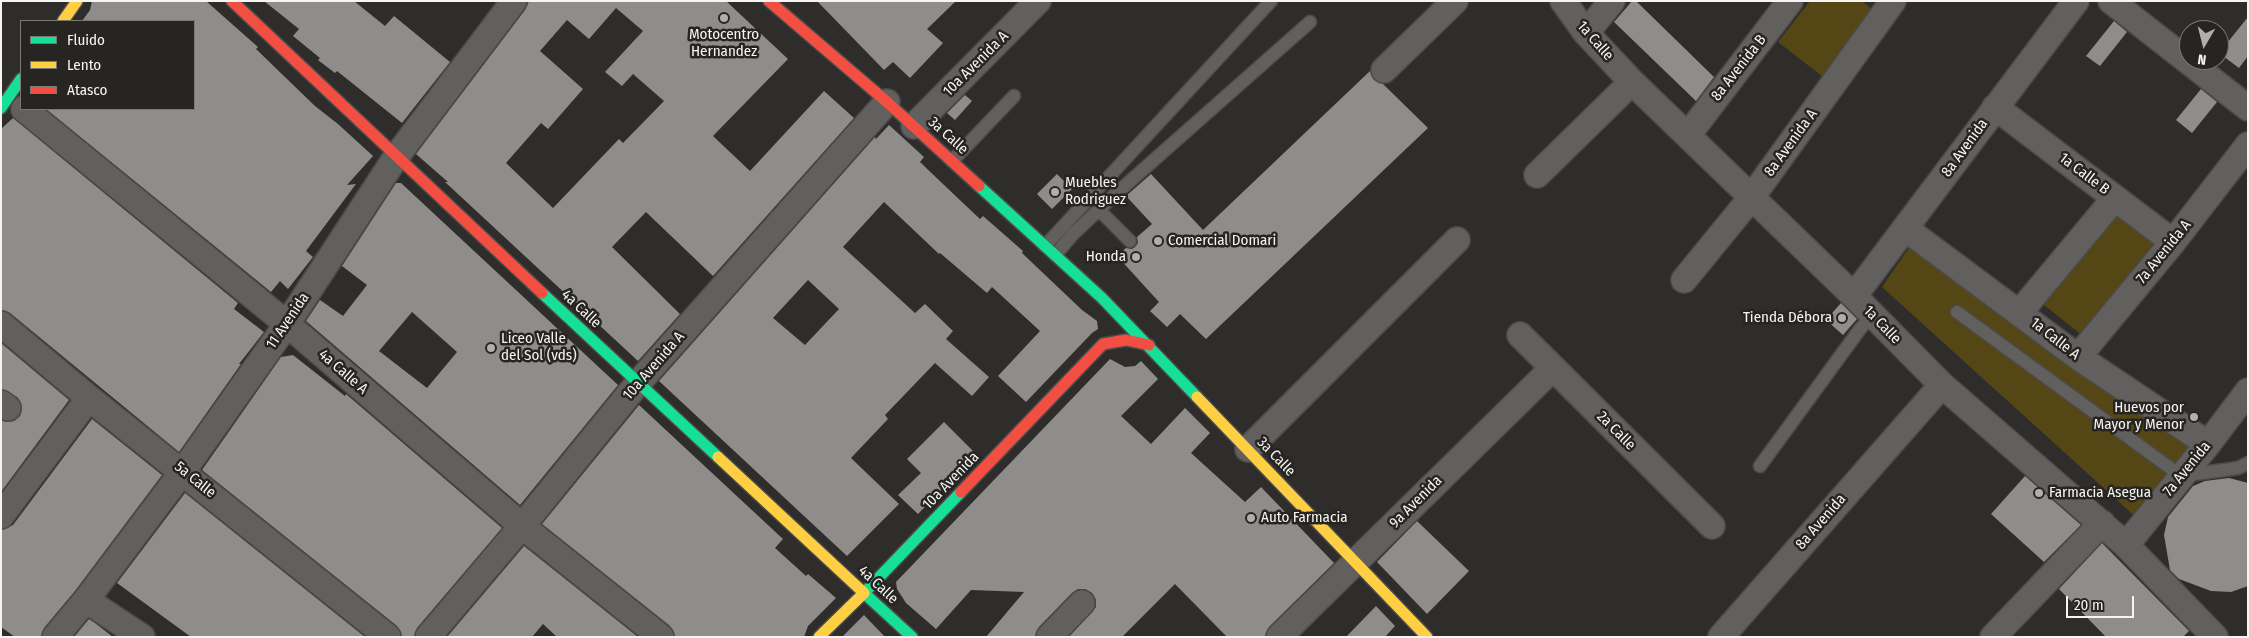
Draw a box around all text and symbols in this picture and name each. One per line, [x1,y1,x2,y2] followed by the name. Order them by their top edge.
[718,12,730,24] marker: Motocentro Hernandez
[1573,17,1617,65] street label: 1a Calle
[20,20,195,110] legend
[2179,20,2229,70] north arrow
[689,26,759,61] place label: Motocentro Hernandez
[940,28,1012,100] street label: 10a Avenida A
[67,31,105,49] text: Fluido
[1708,31,1770,105] street label: 8a Avenida B
[2197,50,2207,68] text: N
[67,56,101,74] text: Lento
[67,81,107,99] text: Atasco
[1761,106,1821,180] street label: 8a Avenida A
[924,113,972,159] street label: 3a Calle
[1938,115,1992,181] street label: 8a Avenida
[2055,149,2113,199] street label: 1a Calle B
[1065,174,1126,209] place label: Muebles Rodriguez
[1049,186,1061,198] marker: Muebles Rodriguez
[2133,216,2195,288] street label: 7a Avenida A
[1168,232,1276,250] place label: Comercial Domari
[1152,235,1164,247] marker: Comercial Domari
[1086,248,1126,266] place label: Honda
[1130,251,1142,263] marker: Honda
[557,286,605,332] street label: 4a Calle
[263,289,313,353] street label: 11 Avenida
[1859,302,1905,348] street label: 1a Calle
[1743,309,1832,327] place label: Tienda Débora
[1836,312,1848,324] marker: Tienda Débora
[2027,314,2083,364] street label: 1a Calle A
[619,328,689,404] street label: 10a Avenida A
[501,330,577,365] place label: Liceo Valle del Sol (vds)
[485,342,497,354] marker: Liceo Valle del Sol (vds)
[315,346,371,398] street label: 4a Calle A
[2094,399,2184,434] place label: Huevos por Mayor y Menor
[1593,408,1639,454] street label: 2a Calle
[2188,411,2200,423] marker: Huevos por Mayor y Menor
[1253,434,1299,480] street label: 3a Calle
[2159,438,2215,500] street label: 7a Avenida
[919,448,983,514] street label: 10a Avenida
[171,458,219,502] street label: 5a Calle
[1386,472,1446,532] street label: 9a Avenida
[2049,484,2151,502] place label: Farmacia Asegua
[2033,487,2045,499] marker: Farmacia Asegua
[1792,491,1850,553] street label: 8a Avenida
[1261,509,1348,527] place label: Auto Farmacia
[1245,512,1257,524] marker: Auto Farmacia
[854,562,902,608] street label: 4a Calle
[2069,586,2136,618] scale bar
[2074,596,2104,614] text: 20 m

